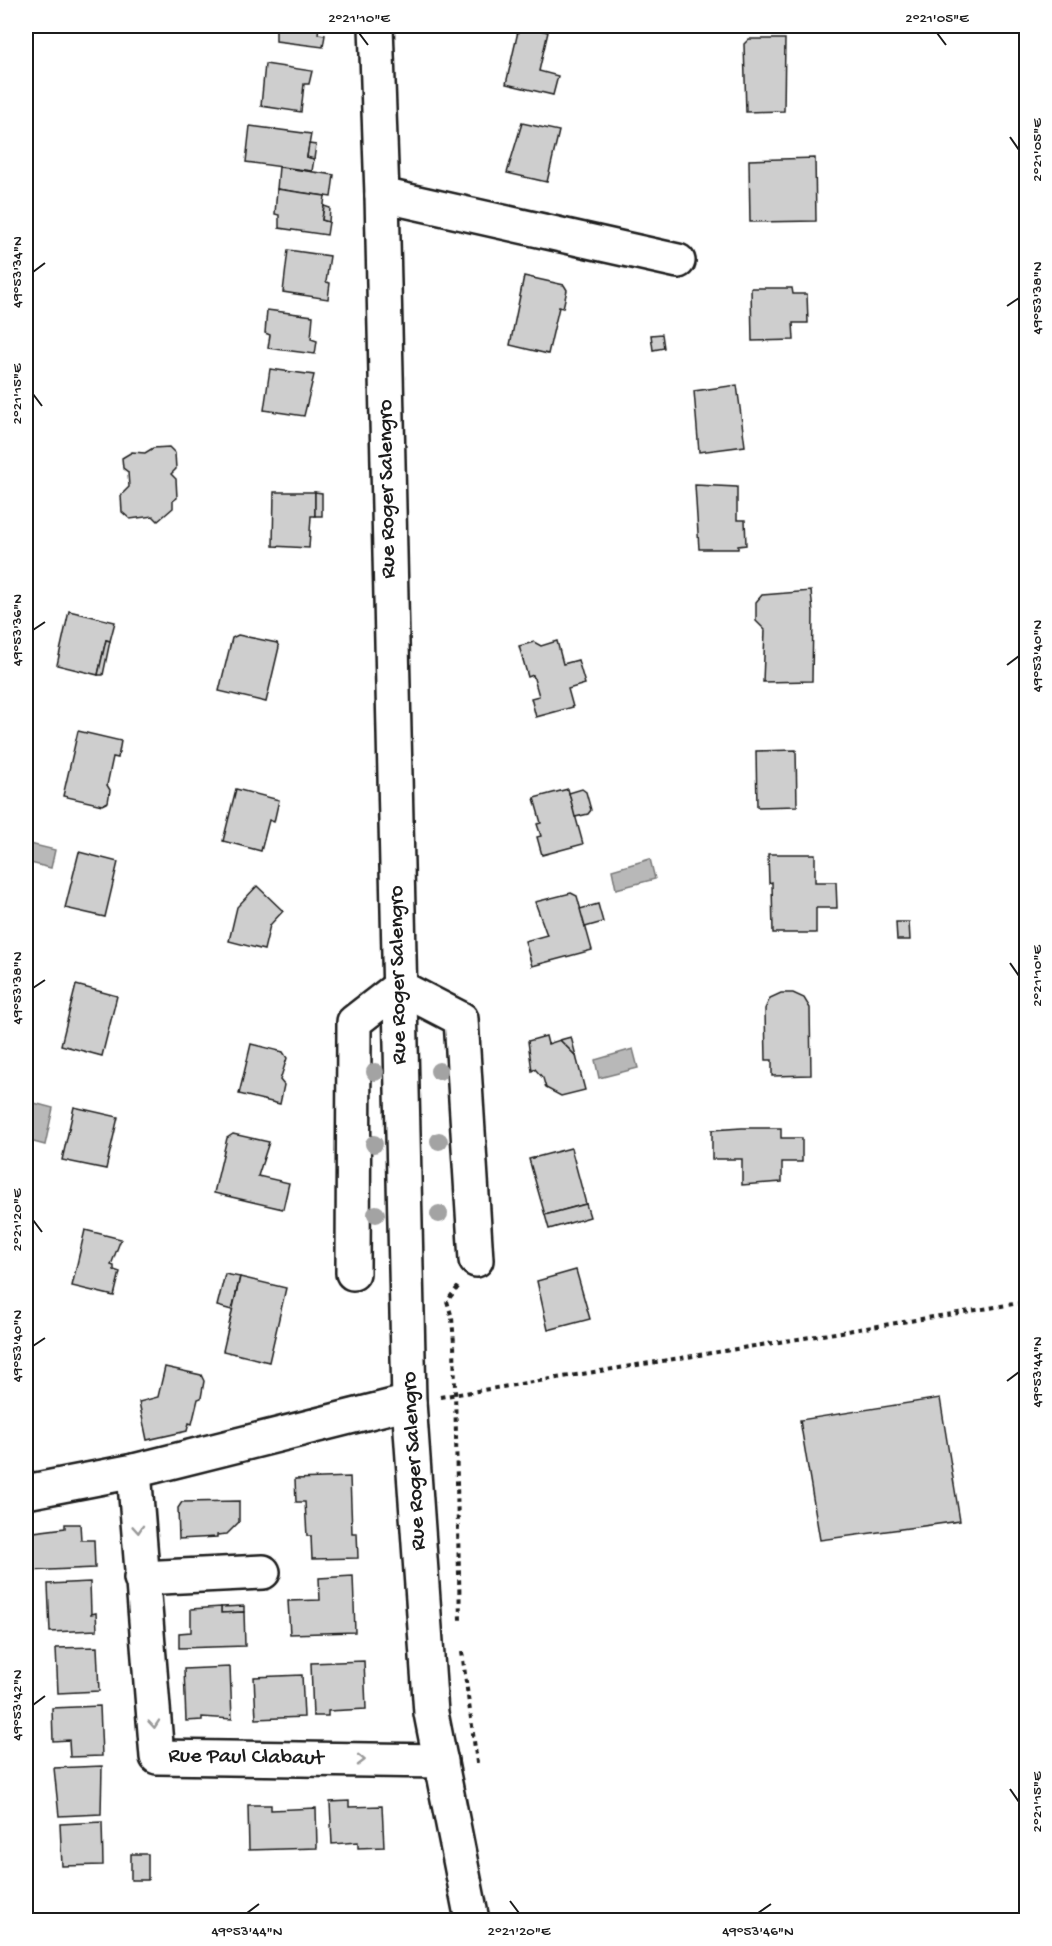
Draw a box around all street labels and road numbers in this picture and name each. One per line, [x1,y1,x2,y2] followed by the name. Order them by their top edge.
[373,399,403,579] street label: Rue Roger Salengro
[384,885,414,1065] street label: Rue Roger Salengro
[397,1371,433,1551] street label: Rue Roger Salengro
[168,1744,326,1772] street label: Rue Paul Clabaut

